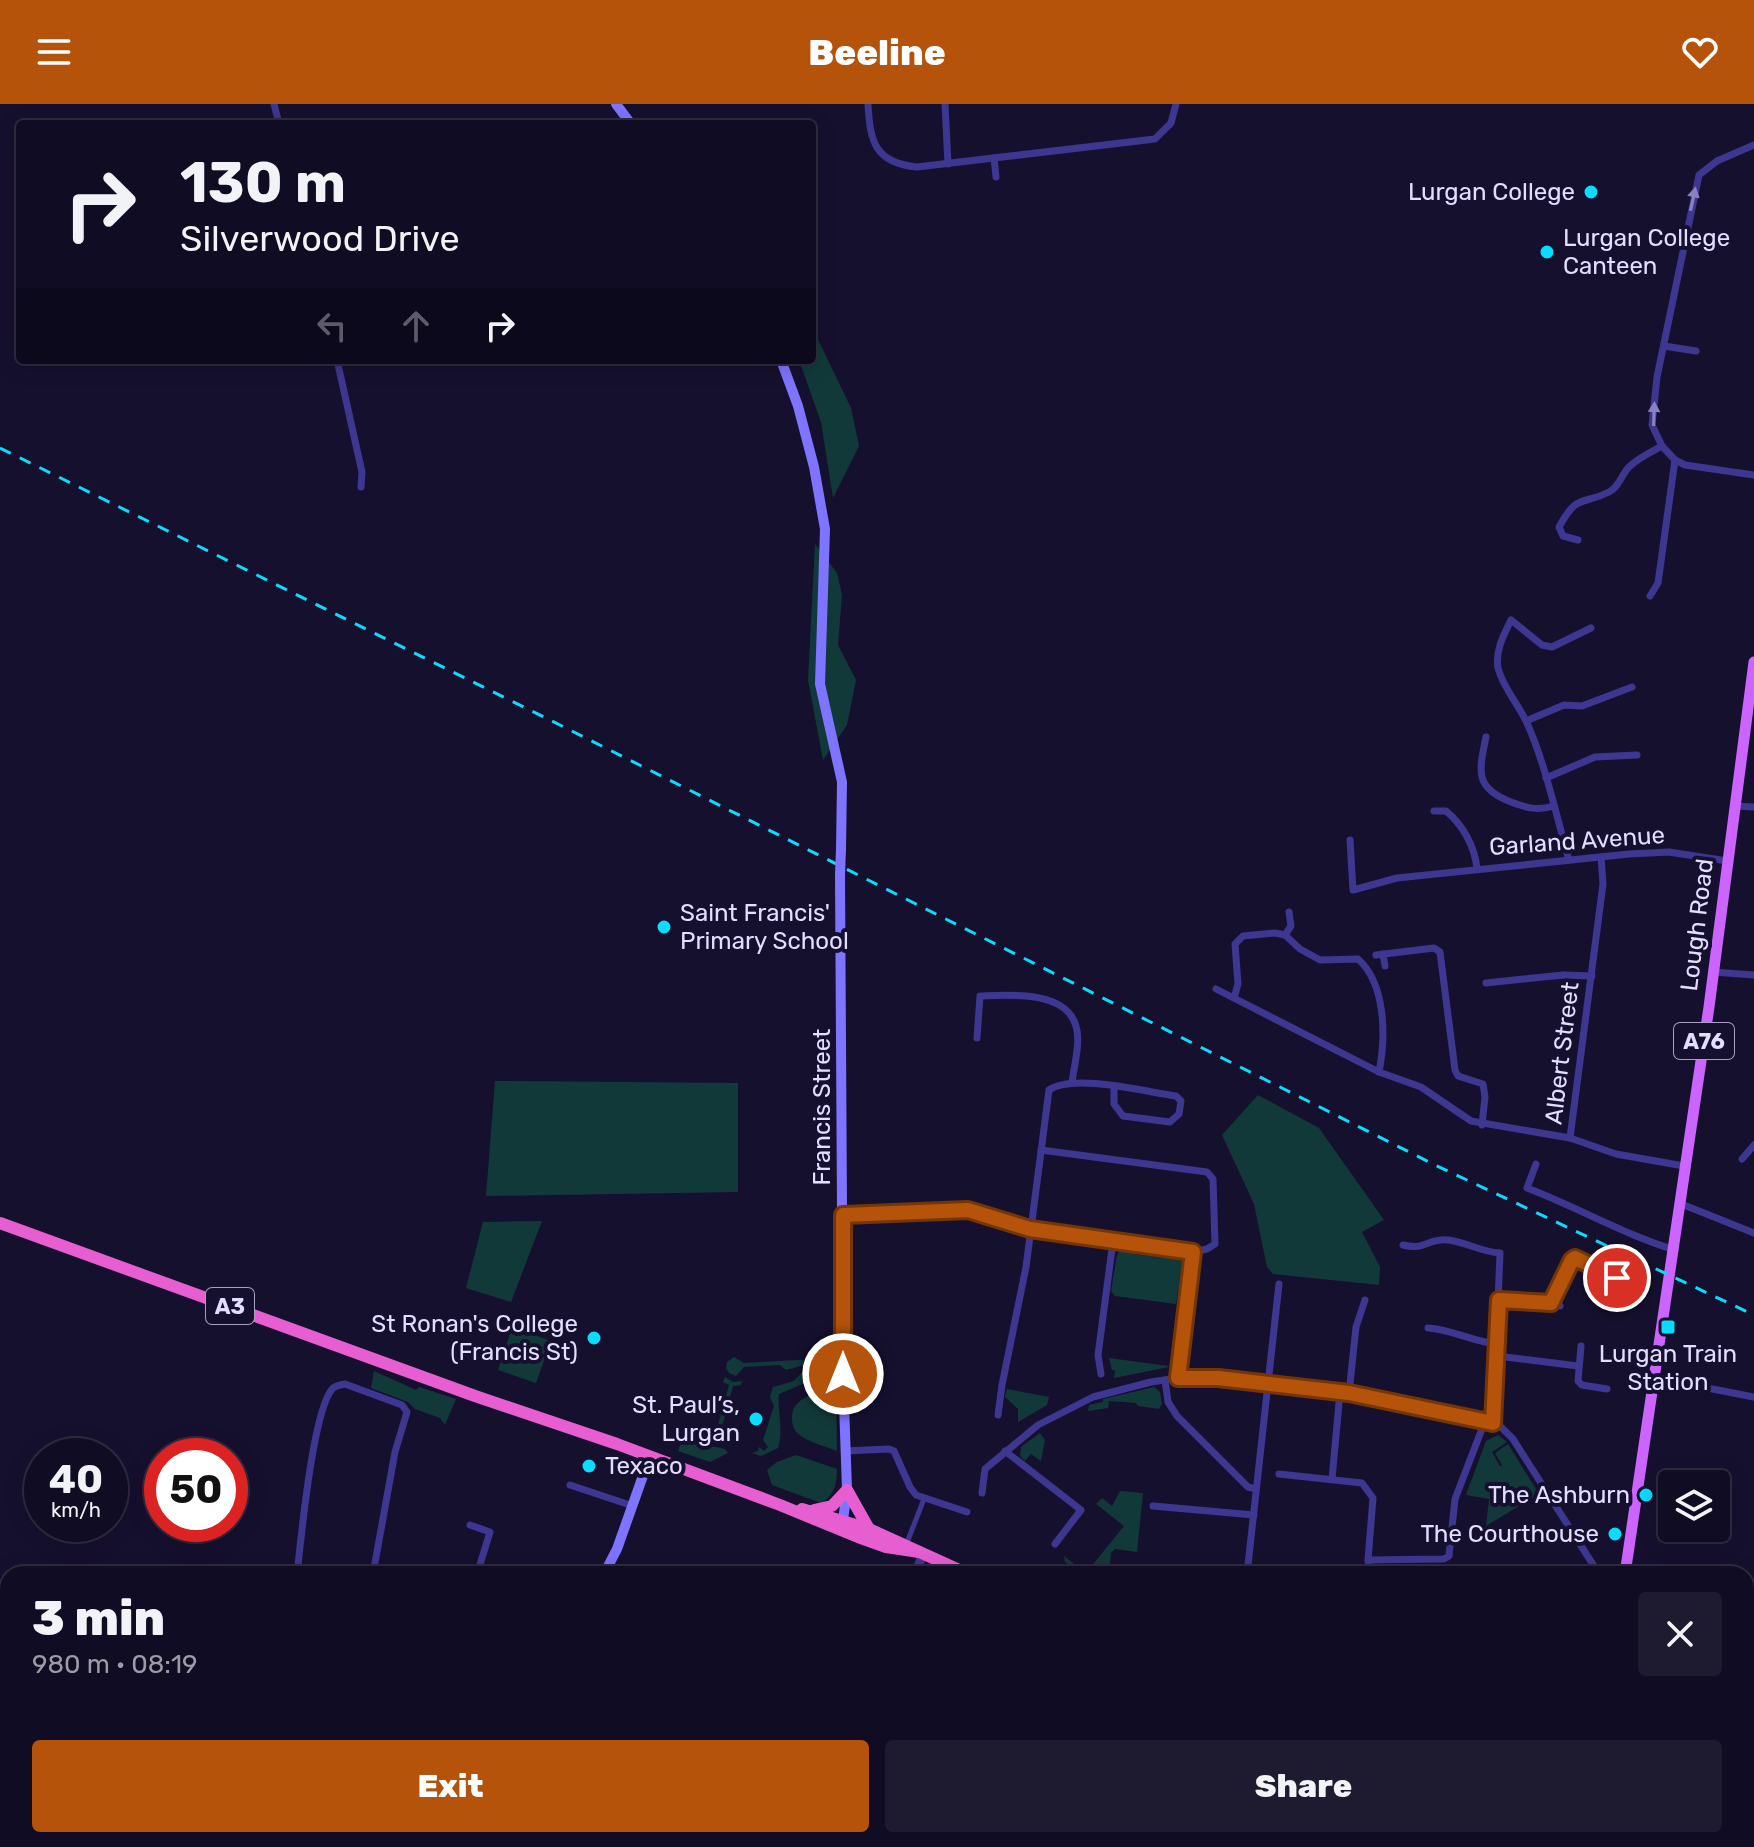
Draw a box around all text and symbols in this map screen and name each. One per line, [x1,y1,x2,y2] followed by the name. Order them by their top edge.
[32,30,76,74] icon: menu
[1678,30,1722,74] icon: heart
[808,31,946,74] text: Beeline
[180,150,346,216] text: 130 m
[48,152,152,256] icon: right
[1408,178,1575,206] place label: Lurgan College
[1582,183,1600,201] marker: Lurgan College
[1687,186,1700,211] one-way arrow
[180,217,460,260] text: Silverwood Drive
[1563,224,1730,280] place label: Lurgan College Canteen
[1538,243,1556,261] marker: Lurgan College Canteen
[310,304,354,348] icon: left
[394,304,438,348] icon: ahead
[478,304,522,348] icon: right
[1648,401,1661,427] one-way arrow
[1488,821,1666,861] street label: Garland Avenue
[1675,857,1719,993] street label: Lough Road
[680,899,849,955] place label: Saint Francis' Primary School
[655,918,673,936] marker: Saint Francis' Primary School
[1539,980,1585,1126] street label: Albert Street
[1674,1023,1734,1059] road number: A76
[808,1029,836,1185] street label: Francis Street
[1583,1244,1651,1312] pin
[1595,1256,1639,1300] icon: arrive
[206,1288,254,1324] road number: A3
[371,1310,578,1366] place label: St Ronan's College (Francis St)
[1659,1318,1677,1336] marker: Lurgan Train Station
[585,1329,603,1347] marker: St Ronan's College (Francis St)
[801,1332,885,1416] position arrow
[1599,1340,1737,1396] place label: Lurgan Train Station
[632,1391,740,1447] place label: St. Paul’s, Lurgan
[747,1410,765,1428] marker: St. Paul’s, Lurgan
[144,1438,248,1542] speed limit sign: 50
[605,1452,683,1480] place label: Texaco
[49,1456,103,1503] text: 40
[580,1457,598,1475] marker: Texaco
[1658,1470,1730,1542] map controls
[1658,1470,1730,1542] button: layers
[1488,1481,1630,1509] place label: The Ashburn
[1637,1486,1655,1504] marker: The Ashburn
[51,1498,101,1522] text: km/h
[1420,1520,1599,1548] place label: The Courthouse
[1606,1525,1624,1543] marker: The Courthouse
[32,1590,165,1647] text: 3 min
[1638,1592,1722,1676] button: close
[32,1649,198,1680] text: 980 m · 08:19
[32,1740,869,1832] button: Exit
[885,1740,1722,1832] button: Share

